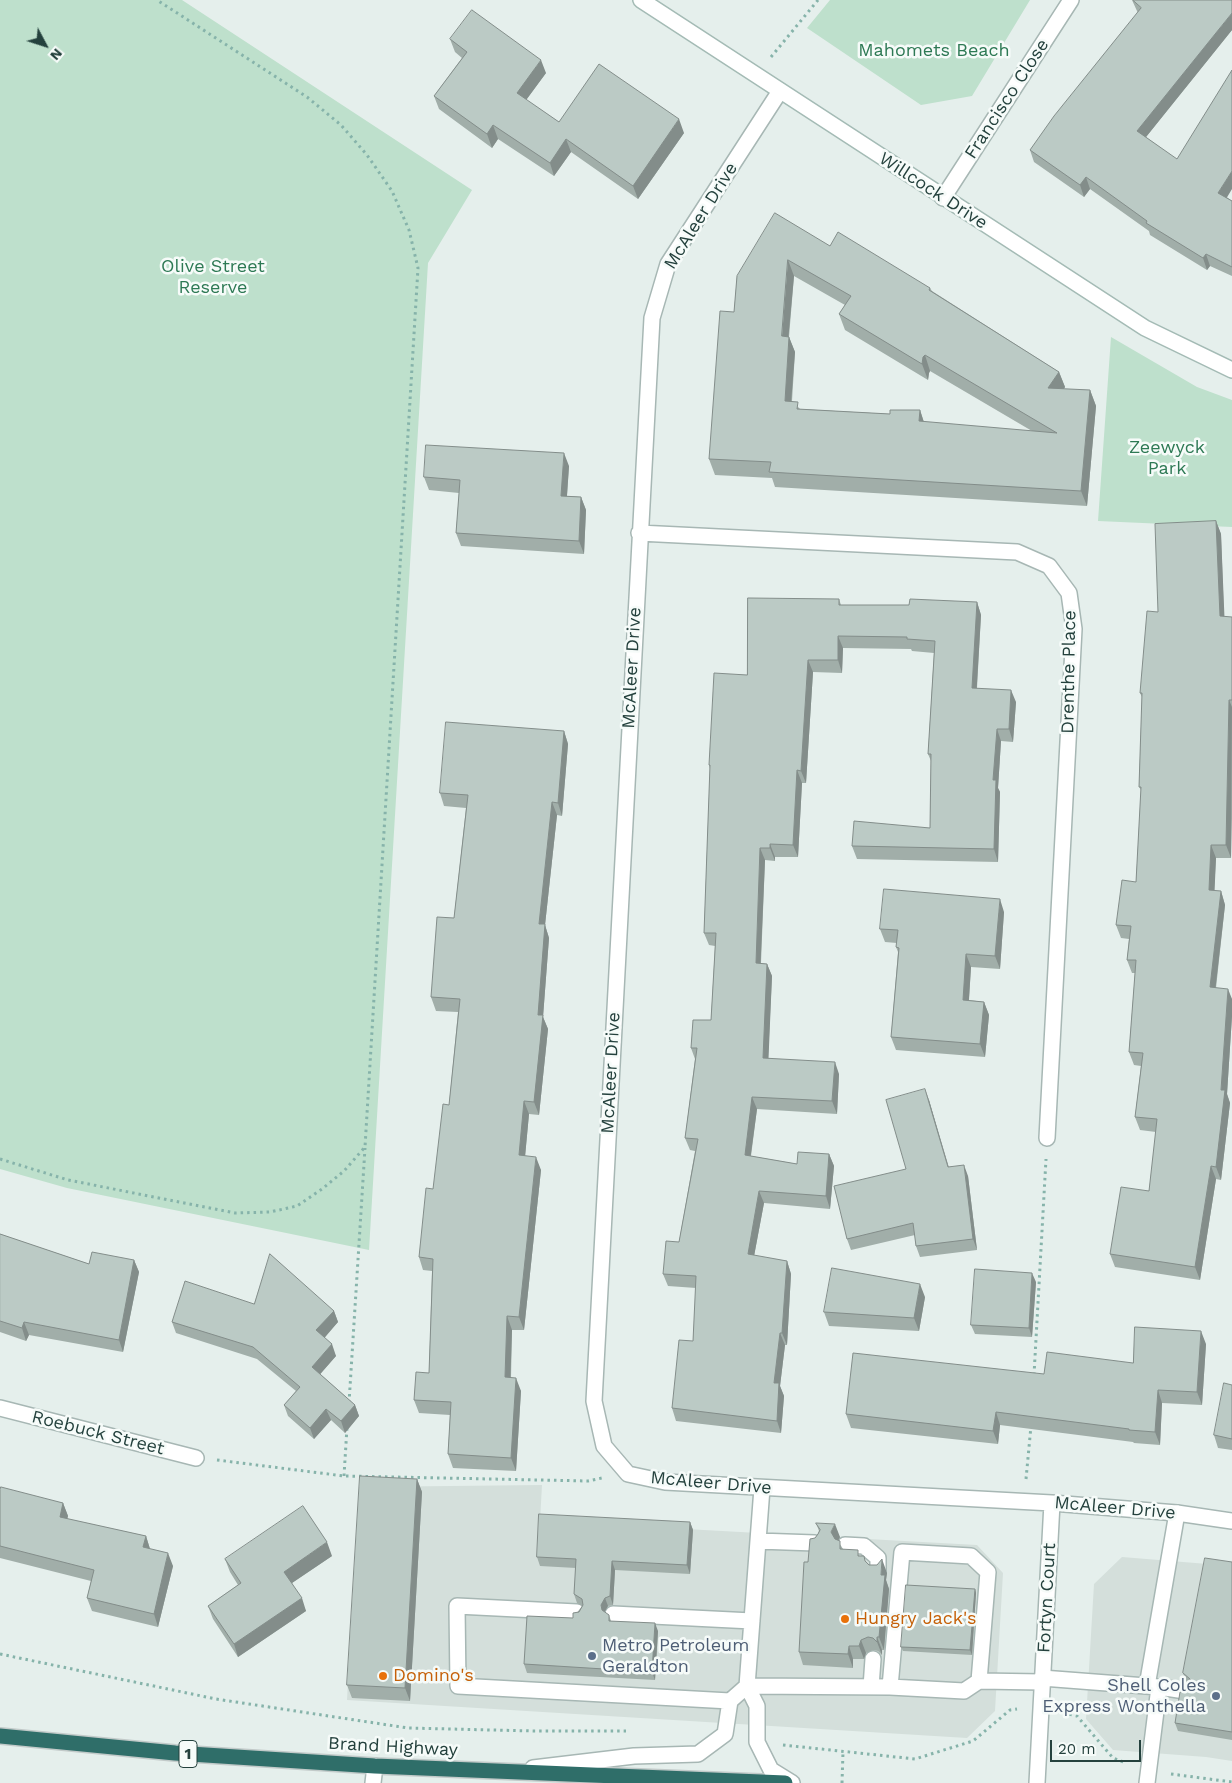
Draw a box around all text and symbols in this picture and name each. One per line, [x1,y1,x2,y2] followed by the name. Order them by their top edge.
[20,20,70,70] north arrow
[960,35,1054,163] street label: Francisco Close
[858,40,1010,62] park label: Mahomets Beach
[47,46,66,64] text: N
[875,148,991,234] street label: Willcock Drive
[660,159,742,273] street label: McAleer Drive
[161,256,265,298] park label: Olive Street Reserve
[1129,437,1205,479] park label: Zeewyck Park
[618,607,646,729] street label: McAleer Drive
[1057,610,1081,734] street label: Drenthe Place
[597,1012,625,1134] street label: McAleer Drive
[29,1406,167,1460] street label: Roebuck Street
[649,1467,773,1499] street label: McAleer Drive
[1053,1492,1177,1524] street label: McAleer Drive
[1033,1542,1061,1654] street label: Fortyn Court
[855,1608,976,1630] place label: Hungry Jack's
[839,1613,851,1625] marker: Hungry Jack's
[602,1635,749,1678] place label: Metro Petroleum Geraldton
[586,1650,598,1662] marker: Metro Petroleum Geraldton
[393,1665,474,1687] place label: Domino's
[377,1670,389,1682] marker: Domino's
[1042,1675,1206,1718] place label: Shell Coles Express Wonthella
[1210,1690,1222,1702] marker: Shell Coles Express Wonthella
[1052,1730,1143,1762] scale bar
[328,1733,458,1761] street label: Brand Highway
[179,1740,197,1768] road number: 1
[1058,1740,1096,1758] text: 20 m

